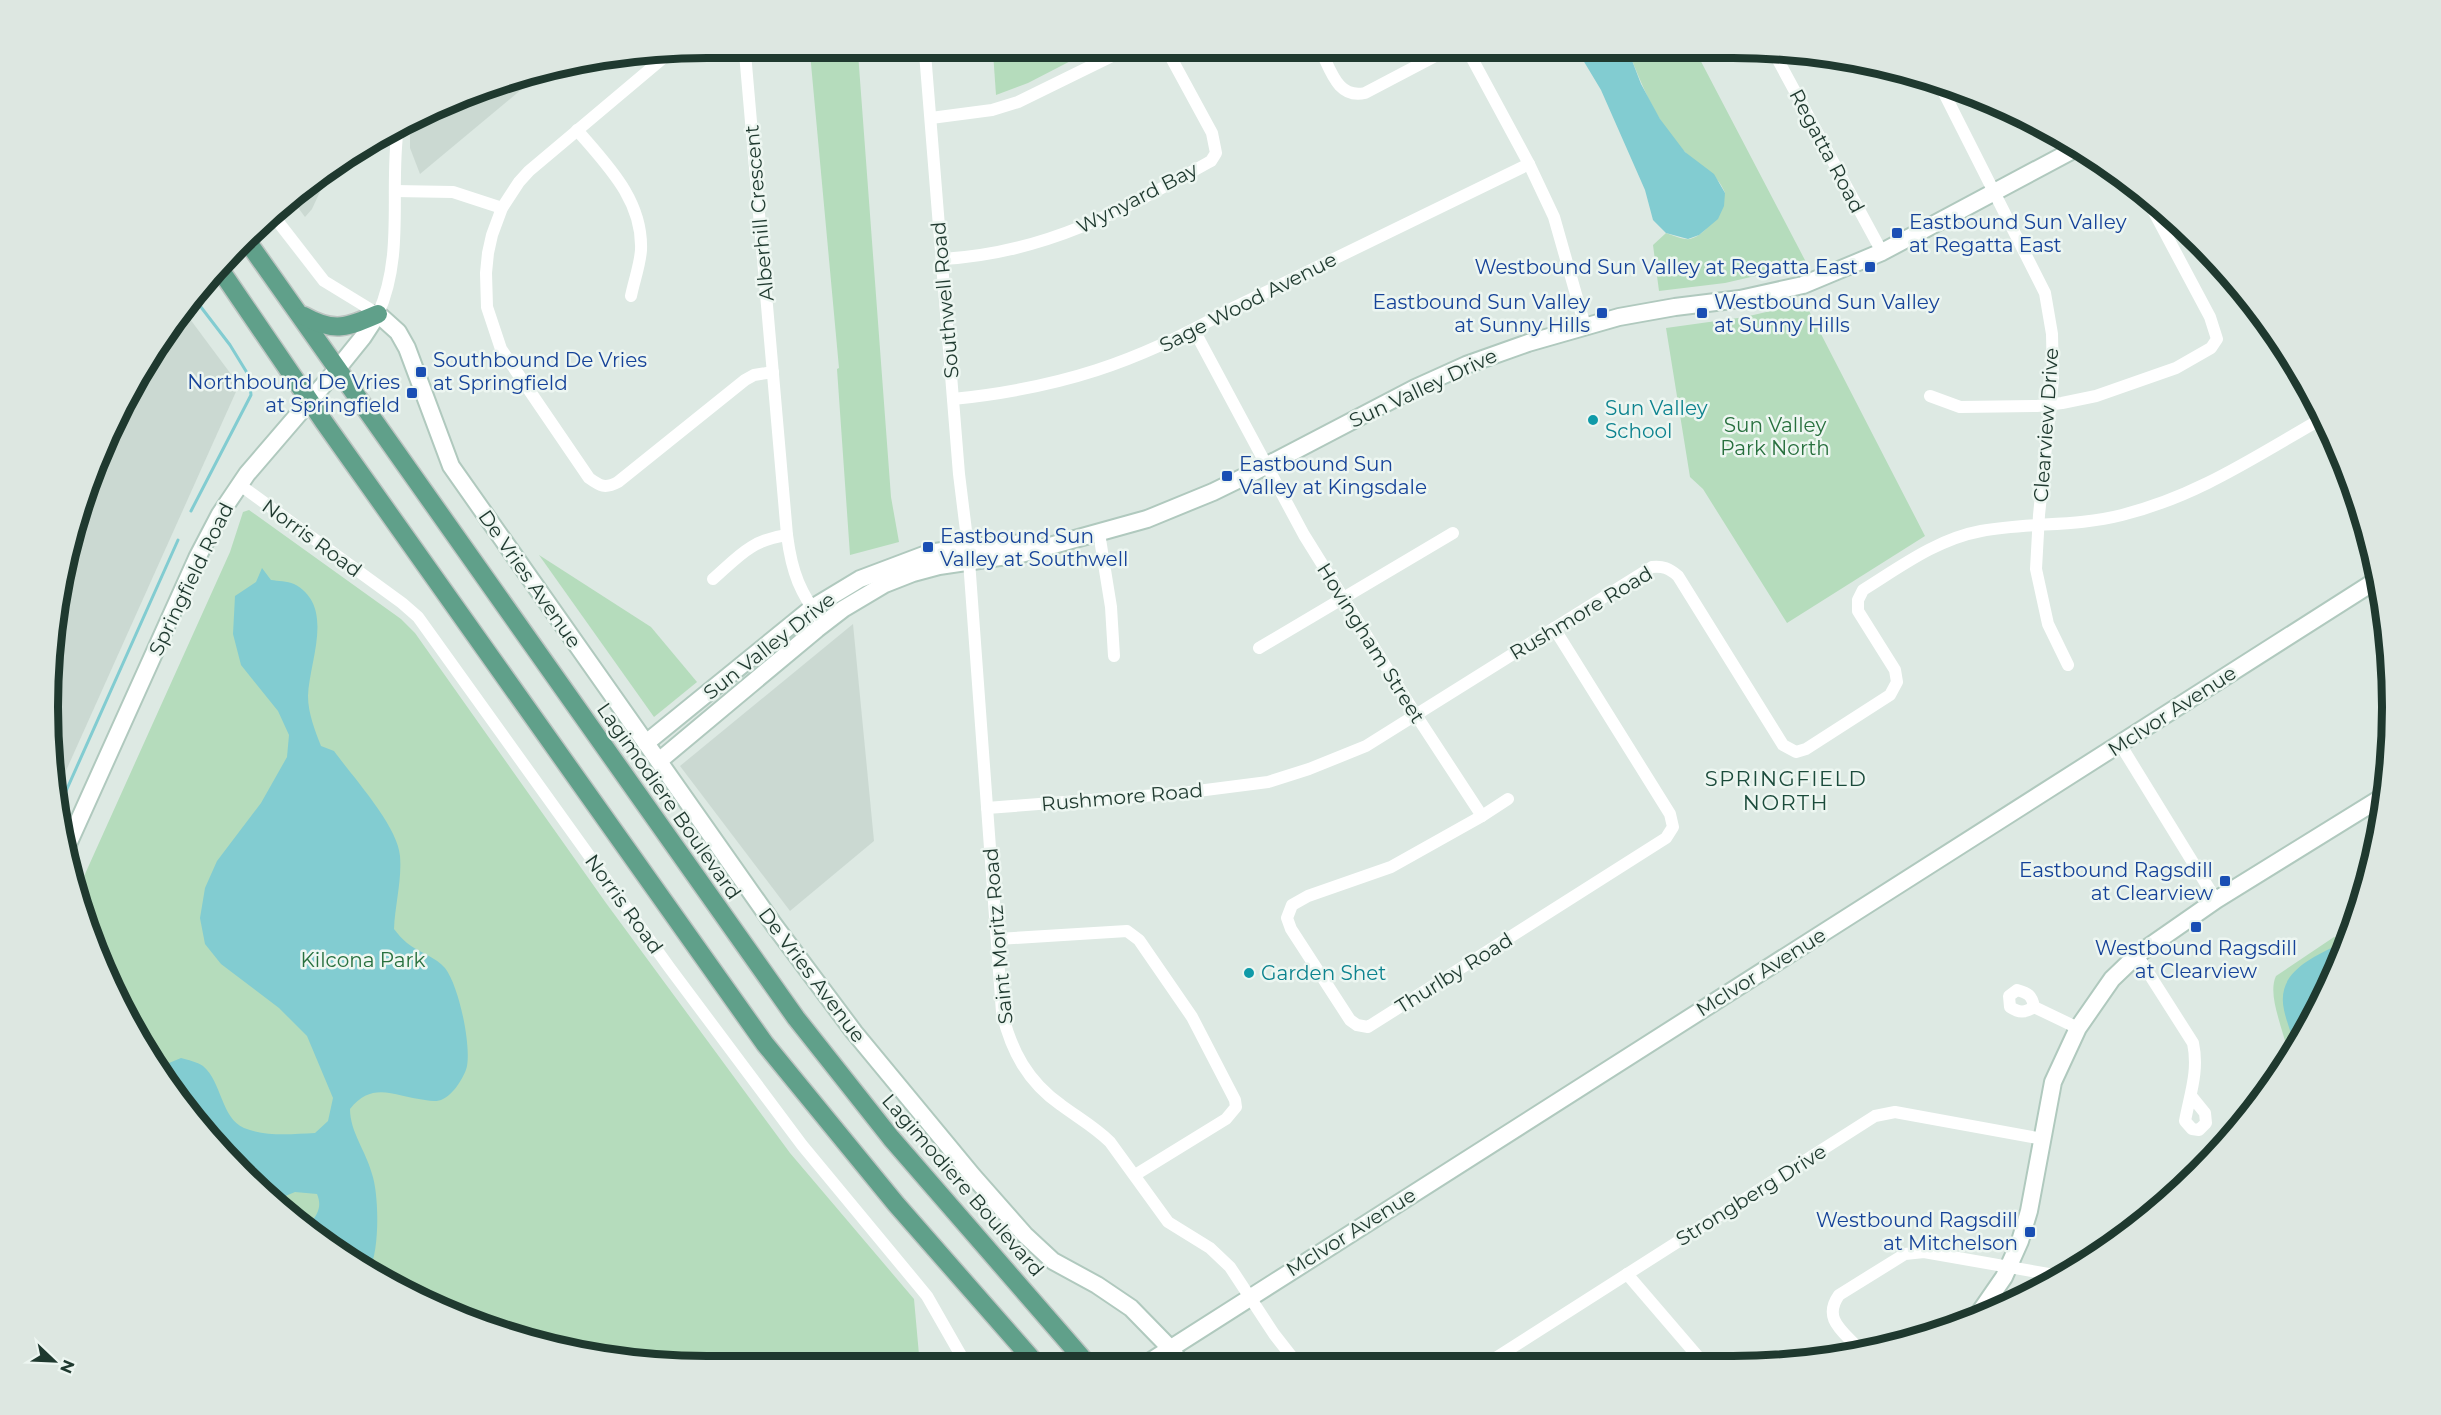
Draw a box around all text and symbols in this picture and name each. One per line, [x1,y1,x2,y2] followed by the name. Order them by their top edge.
[1784,85,1870,217] street label: Regatta Road
[739,124,779,302] street label: Alberhill Crescent
[1073,157,1202,239] street label: Wynyard Bay
[1909,210,2127,257] place label: Eastbound Sun Valley at Regatta East
[926,221,964,379] street label: Southwell Road
[1890,226,1904,240] marker: Eastbound Sun Valley at Regatta East
[1155,247,1341,357] street label: Sage Wood Avenue
[1474,255,1858,279] place label: Westbound Sun Valley at Regatta East
[1863,260,1877,274] marker: Westbound Sun Valley at Regatta East
[1373,290,1590,337] place label: Eastbound Sun Valley at Sunny Hills
[1714,290,1940,337] place label: Westbound Sun Valley at Sunny Hills
[1595,306,1609,320] marker: Eastbound Sun Valley at Sunny Hills
[1695,306,1709,320] marker: Westbound Sun Valley at Sunny Hills
[1345,343,1501,433] street label: Sun Valley Drive
[2029,347,2063,503] street label: Clearview Drive
[433,348,647,395] place label: Southbound De Vries at Springfield
[414,365,428,379] marker: Southbound De Vries at Springfield
[187,370,400,417] place label: Northbound De Vries at Springfield
[405,386,419,400] marker: Northbound De Vries at Springfield
[1605,396,1708,443] place label: Sun Valley School
[1586,413,1600,427] marker: Sun Valley School
[1720,413,1830,460] park label: Sun Valley Park North
[1239,452,1427,499] place label: Eastbound Sun Valley at Kingsdale
[1220,469,1234,483] marker: Eastbound Sun Valley at Kingsdale
[258,494,366,582] street label: Norris Road
[144,499,238,659] street label: Springfield Road
[473,505,587,653] street label: De Vries Avenue
[940,524,1128,571] place label: Eastbound Sun Valley at Southwell
[921,540,935,554] marker: Eastbound Sun Valley at Southwell
[1312,559,1430,727] street label: Hovingham Street
[1505,561,1657,665] street label: Rushmore Road
[698,587,840,705] street label: Sun Valley Drive
[2103,661,2241,761] street label: McIvor Avenue
[592,698,746,904] street label: Lagimodiere Boulevard
[1705,766,1867,815] district label: SPRINGFIELD NORTH
[1040,778,1204,816] street label: Rushmore Road
[978,847,1018,1025] street label: Saint Moritz Road
[580,850,668,958] street label: Norris Road
[2019,858,2213,905] place label: Eastbound Ragsdill at Clearview
[2218,874,2232,888] marker: Eastbound Ragsdill at Clearview
[753,903,871,1047] street label: De Vries Avenue
[2189,920,2203,934] marker: Westbound Ragsdill at Clearview
[1692,923,1830,1021] street label: McIvor Avenue
[1391,927,1517,1019] street label: Thurlby Road
[2095,936,2297,983] place label: Westbound Ragsdill at Clearview
[301,948,425,972] park label: Kilcona Park
[1261,961,1386,985] place label: Garden Shet
[1242,966,1256,980] marker: Garden Shet
[877,1089,1049,1281] street label: Lagimodiere Boulevard
[1671,1139,1831,1251] street label: Strongberg Drive
[1282,1183,1420,1281] street label: McIvor Avenue
[1816,1208,2018,1255] place label: Westbound Ragsdill at Mitchelson
[2023,1225,2037,1239] marker: Westbound Ragsdill at Mitchelson
[24,1331,84,1391] north arrow
[56,1357,79,1376] text: N

